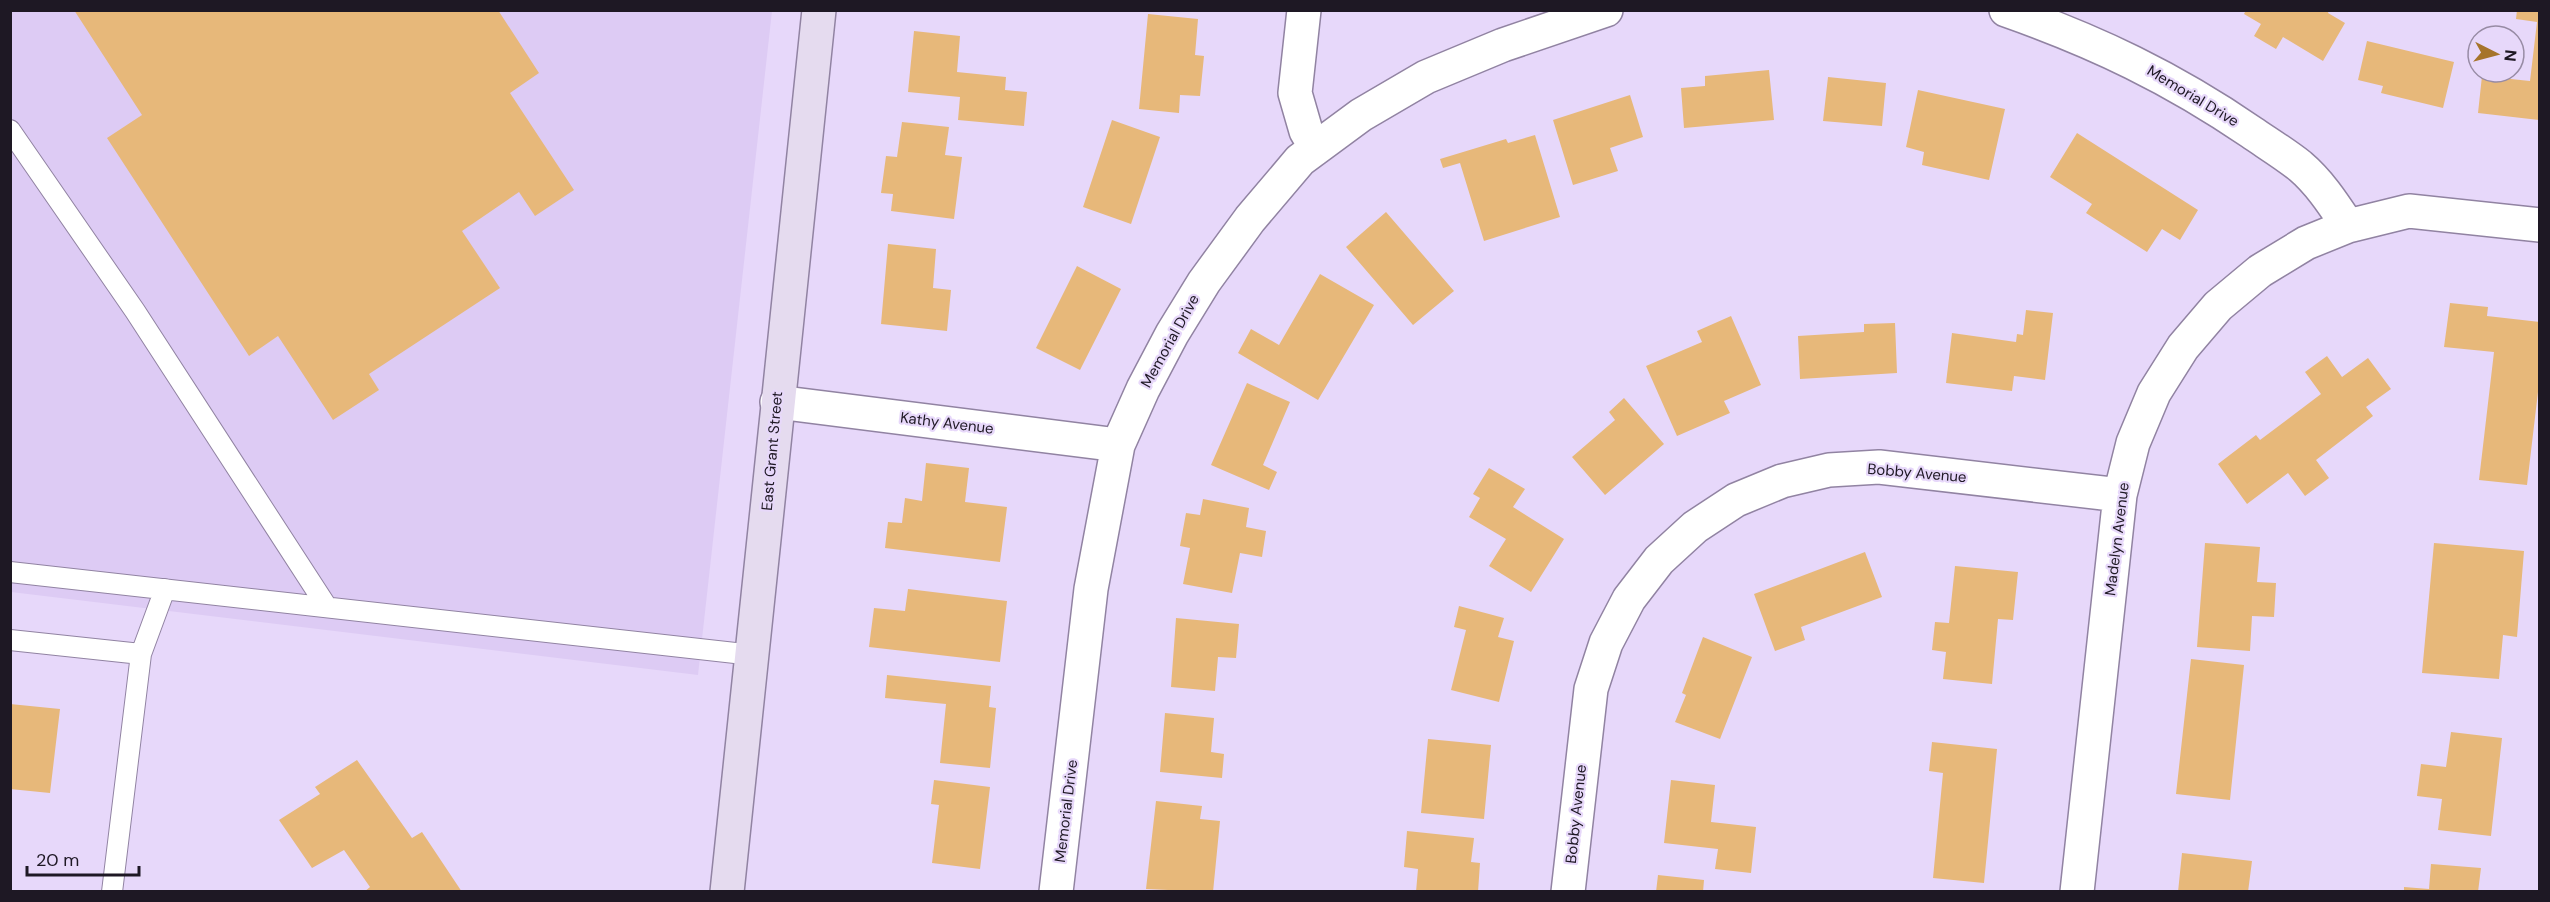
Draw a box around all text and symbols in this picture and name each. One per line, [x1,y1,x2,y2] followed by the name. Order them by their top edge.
[2466,24,2526,84] north arrow
[2499,49,2521,62] text: N
[2143,61,2243,131] street label: Memorial Drive
[1136,291,1204,391] street label: Memorial Drive
[757,390,787,512] street label: East Grant Street
[899,407,995,439] street label: Kathy Avenue
[1867,459,1967,487] street label: Bobby Avenue
[2100,481,2134,597] street label: Madelyn Avenue
[1050,758,1082,864] street label: Memorial Drive
[1561,764,1591,864] street label: Bobby Avenue
[27,839,140,877] scale bar
[36,848,79,872] text: 20 m

